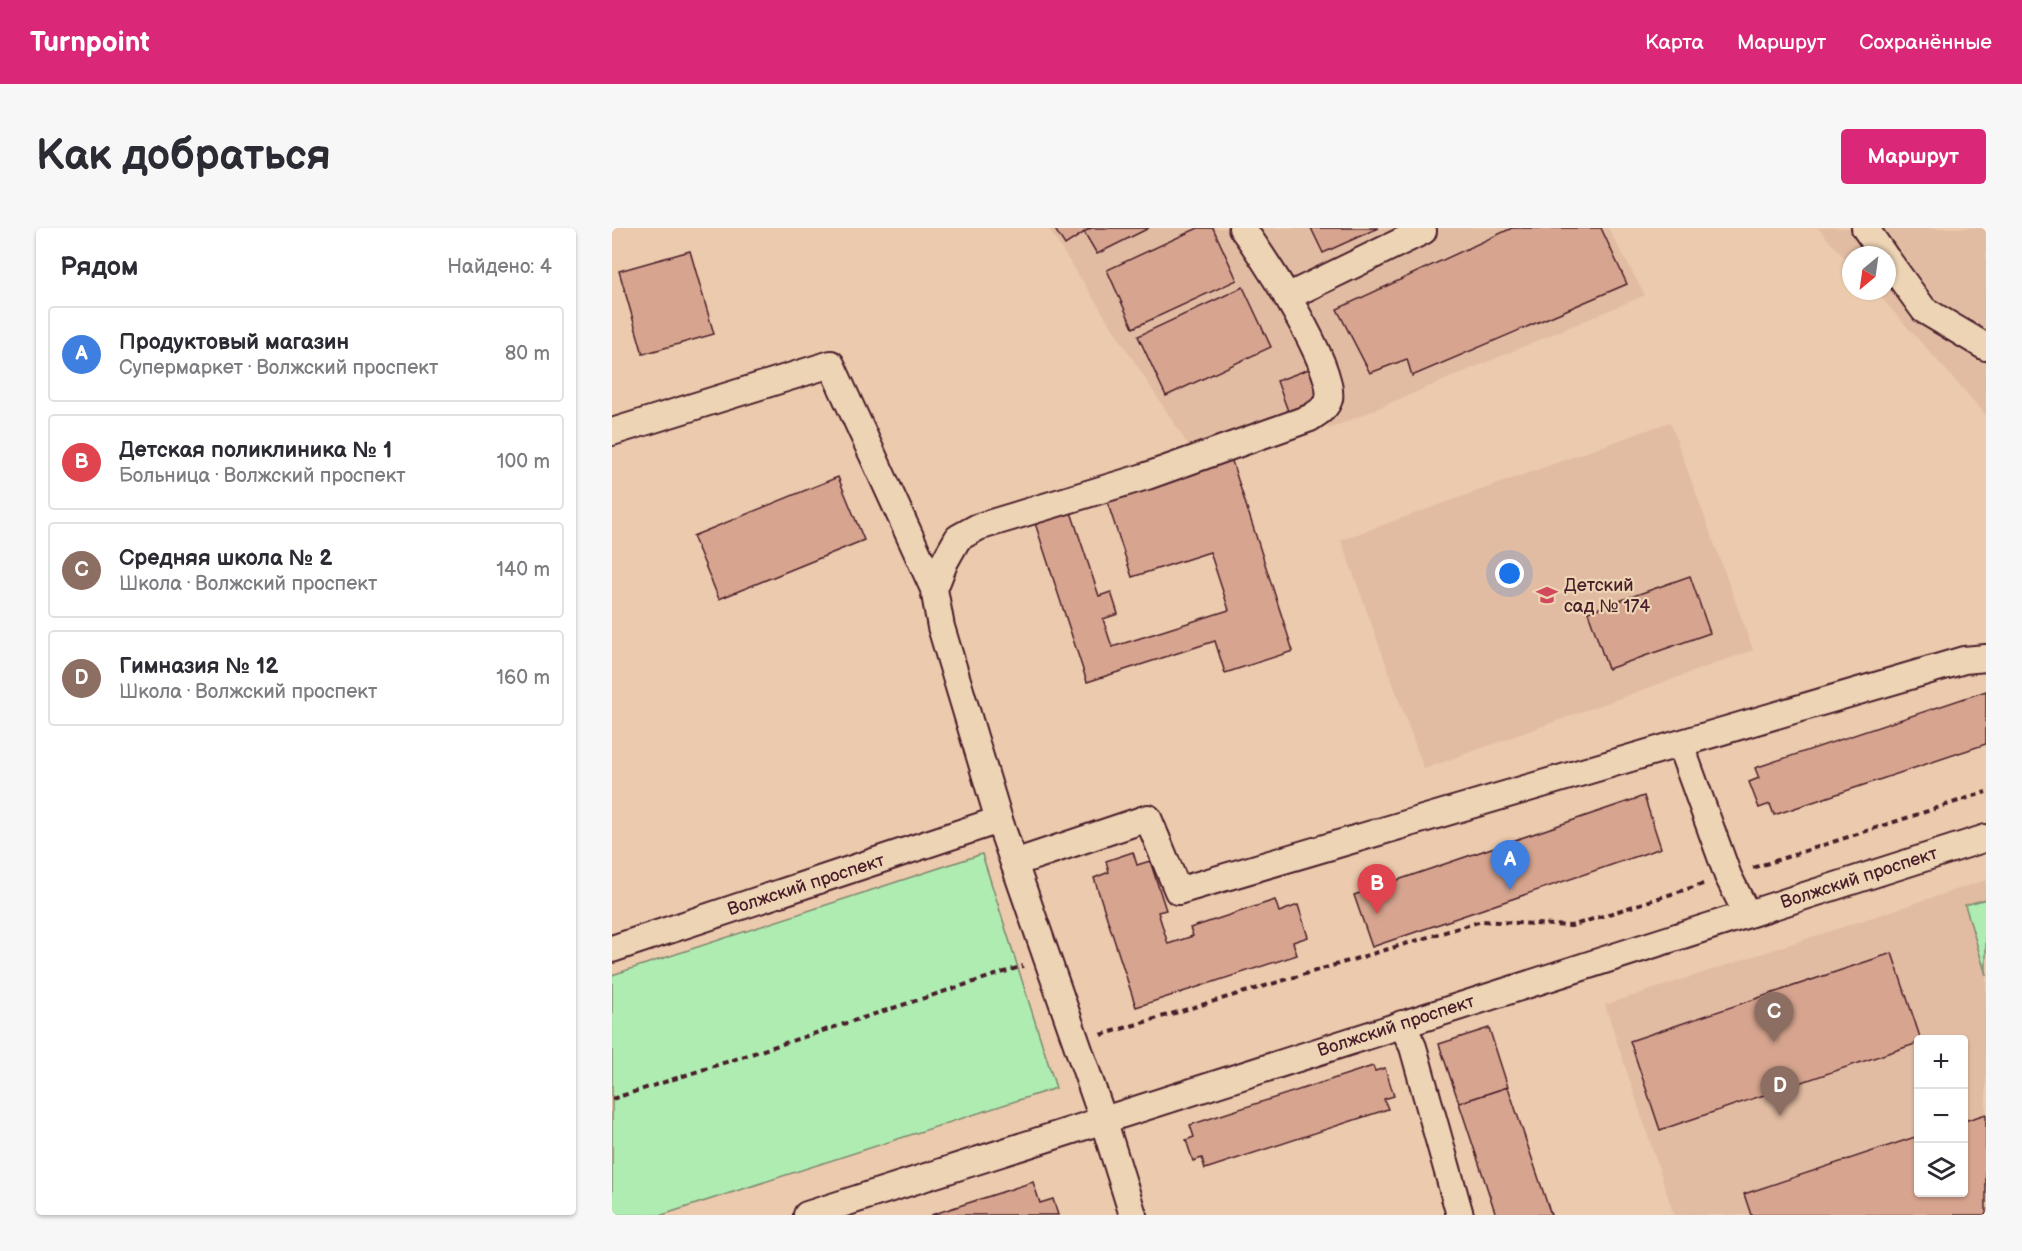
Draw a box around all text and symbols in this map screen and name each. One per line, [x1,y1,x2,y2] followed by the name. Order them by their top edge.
[30,26,150,59] text: Turnpoint
[1645,30,1704,55] text: Карта
[1737,30,1826,55] text: Маршрут
[1859,30,1992,55] text: Сохранённые
[1841,129,1986,184] button: Маршрут
[36,131,331,182] text: Как добраться
[1842,246,1896,300] north arrow
[60,252,138,283] text: Рядом
[447,255,552,279] text: Найдено: 4
[119,329,349,356] text: Продуктовый магазин
[75,342,88,366] text: A
[505,342,550,366] text: 80 m
[119,356,438,380] text: Супермаркет · Волжский проспект
[119,437,392,464] text: Детская поликлиника № 1
[74,450,89,474] text: B
[497,450,550,474] text: 100 m
[119,464,406,488] text: Больница · Волжский проспект
[119,545,332,572] text: Средняя школа № 2
[74,558,89,582] text: C
[496,558,550,582] text: 140 m
[1495,559,1524,588] your location
[119,572,377,596] text: Школа · Волжский проспект
[1564,575,1650,617] place label: Детский сад № 174
[1535,583,1559,607] school or university icon: Детский сад № 174
[119,653,278,680] text: Гимназия № 12
[75,666,88,690] text: D
[496,666,550,690] text: 160 m
[119,680,377,704] text: Школа · Волжский проспект
[1490,840,1530,890] pin: A
[1778,842,1941,913] street label: Волжский проспект
[725,849,888,920] street label: Волжский проспект
[1358,864,1396,914] pin: B
[1315,990,1478,1061] street label: Волжский проспект
[1754,992,1794,1042] pin: C
[1914,1035,1968,1197] map controls
[1914,1035,1968,1089] button: +
[1760,1066,1800,1116] pin: D
[1914,1089,1968,1143] button: −
[1914,1143,1968,1197] button: layers

